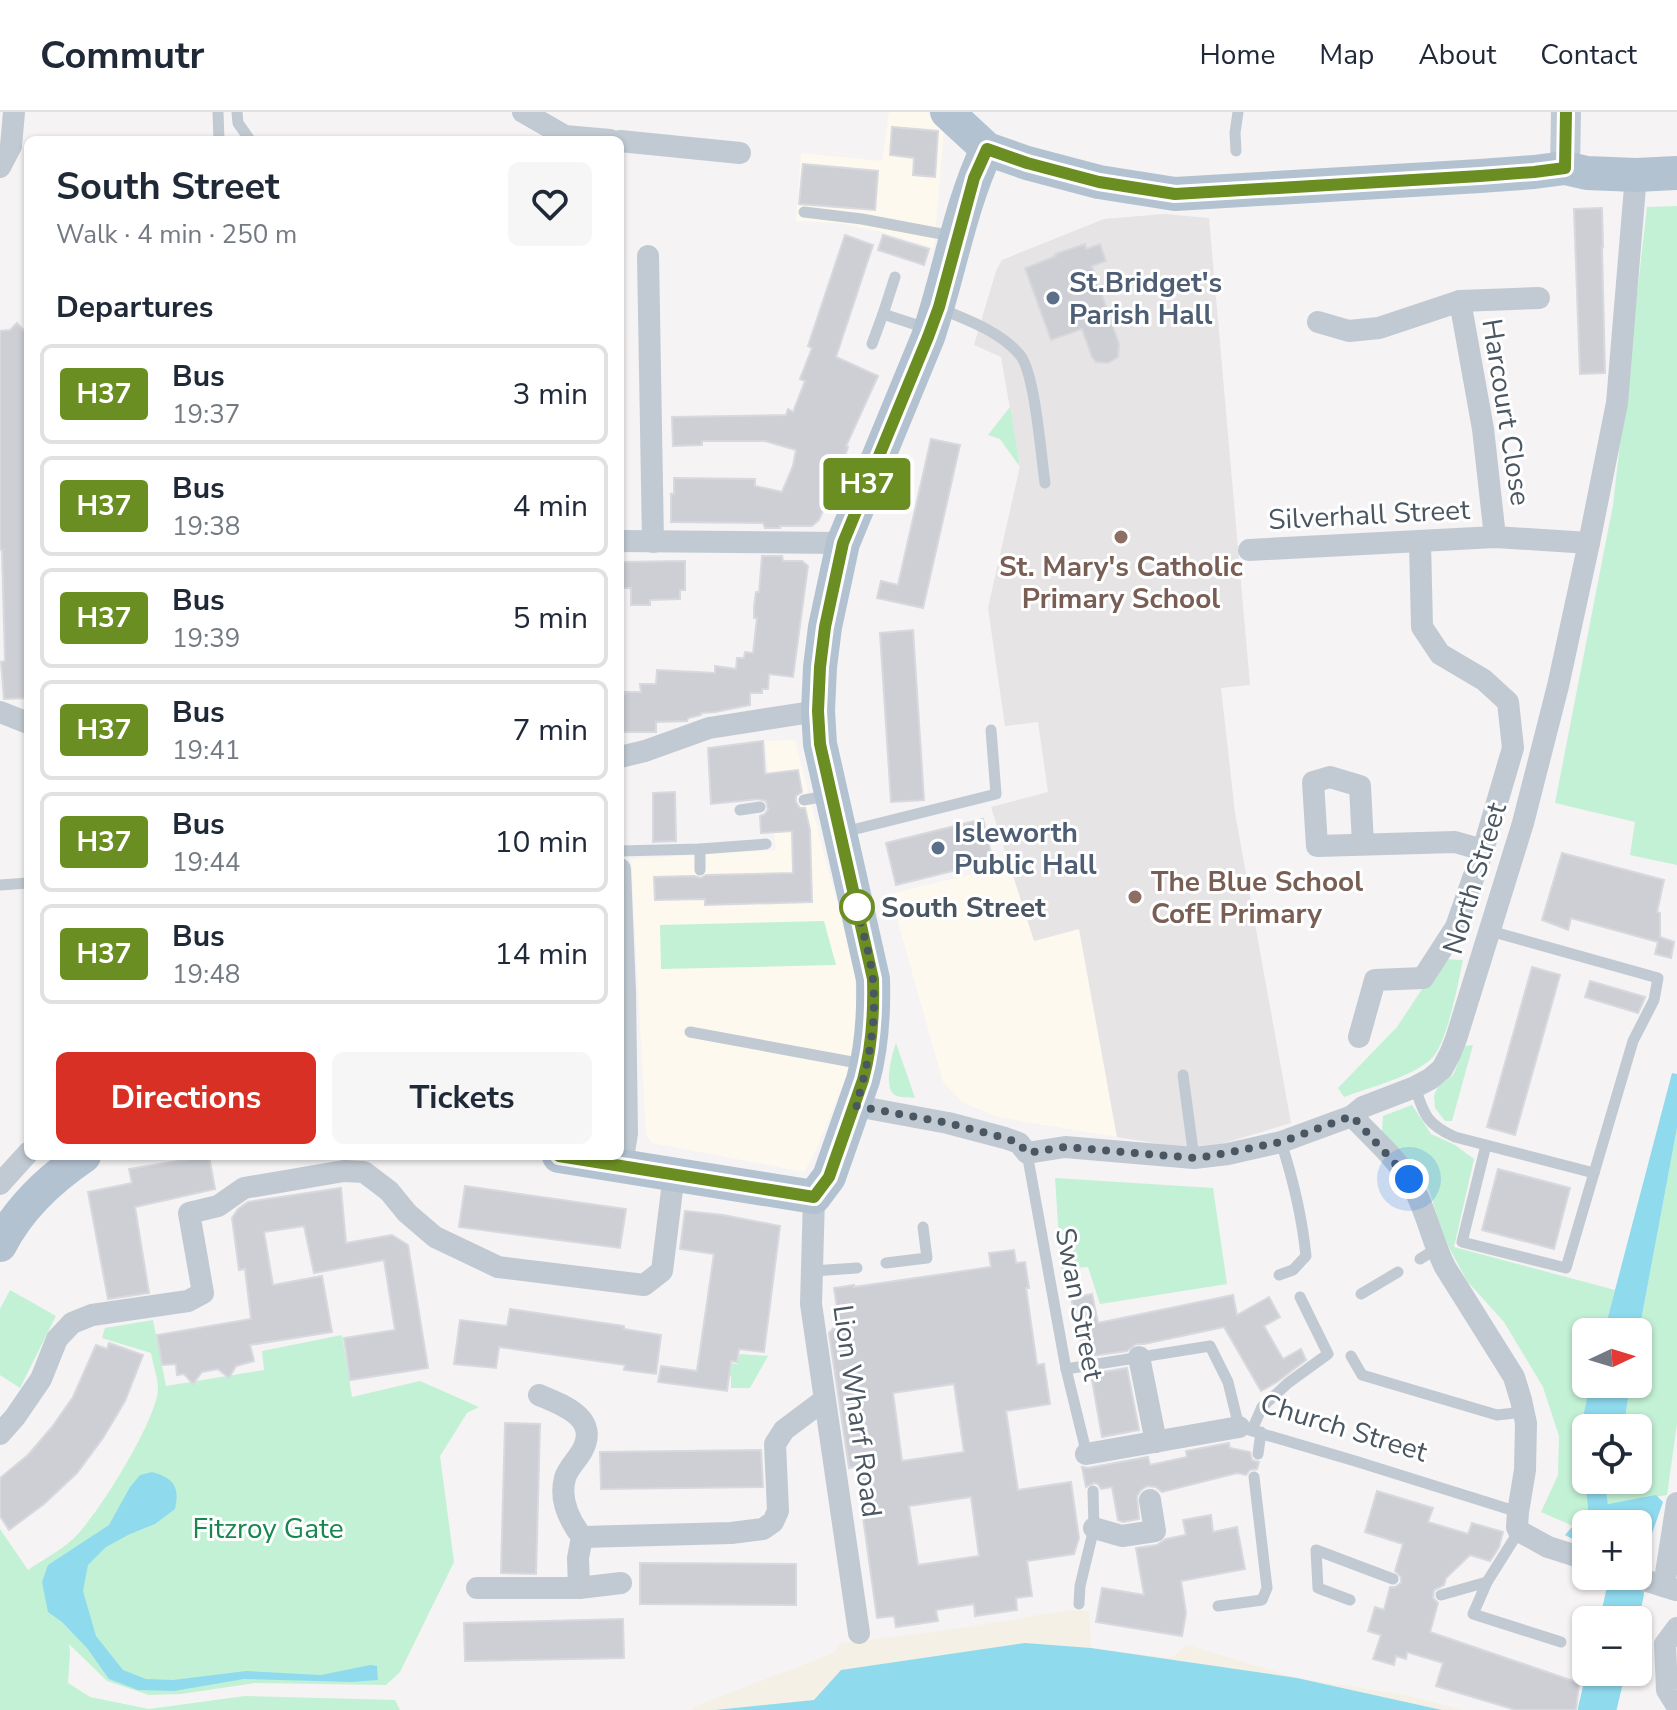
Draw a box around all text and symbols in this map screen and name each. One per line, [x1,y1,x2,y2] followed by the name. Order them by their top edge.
[40,30,205,81] text: Commutr
[1200,36,1275,74] text: Home
[1319,36,1374,74] text: Map
[1418,36,1496,74] text: About
[1540,36,1637,74] text: Contact
[56,161,280,212] text: South Street
[508,162,592,246] button: heart
[56,217,297,252] text: Walk · 4 min · 250 m
[1069,264,1222,334] place label: St.Bridget's Parish Hall
[56,287,213,328] text: Departures
[1044,289,1062,307] marker: St.Bridget's Parish Hall
[1472,316,1540,508] street label: Harcourt Close
[172,356,225,397] text: Bus
[513,374,588,415] text: 3 min
[76,375,132,413] text: H37
[172,397,240,432] text: 19:37
[821,458,913,510] line badge: H37
[839,465,895,503] text: H37
[172,468,225,509] text: Bus
[513,486,588,527] text: 4 min
[76,487,132,525] text: H37
[1267,491,1471,539] street label: Silverhall Street
[172,509,240,544] text: 19:38
[1112,528,1130,546] marker: St. Mary's Catholic Primary School
[999,548,1243,618] place label: St. Mary's Catholic Primary School
[172,580,225,621] text: Bus
[513,598,588,639] text: 5 min
[76,599,132,637] text: H37
[172,621,240,656] text: 19:39
[172,692,225,733] text: Bus
[513,710,588,751] text: 7 min
[76,711,132,749] text: H37
[172,733,240,768] text: 19:41
[1434,798,1516,959] street label: North Street
[172,804,225,845] text: Bus
[954,814,1097,884] place label: Isleworth Public Hall
[495,822,588,863] text: 10 min
[76,823,132,861] text: H37
[929,839,947,857] marker: Isleworth Public Hall
[172,845,240,880] text: 19:44
[1151,863,1363,933] place label: The Blue School CofE Primary
[1126,888,1144,906] marker: The Blue School CofE Primary
[881,889,1046,927] place label: South Street
[840,890,874,924] marker: South Street
[172,916,225,957] text: Bus
[495,934,588,975] text: 14 min
[76,935,132,973] text: H37
[172,957,240,992] text: 19:48
[56,1052,316,1144] button: Directions
[332,1052,592,1144] button: Tickets
[1389,1159,1429,1199] your location
[1046,1225,1112,1384] street label: Swan Street
[823,1302,891,1520] street label: Lion Wharf Road
[1572,1318,1652,1398] north arrow
[1572,1318,1652,1686] map controls
[1256,1385,1432,1471] street label: Church Street
[1572,1414,1652,1494] button: locate
[192,1510,344,1548] park label: Fitzroy Gate
[1572,1510,1652,1590] button: +
[1572,1606,1652,1686] button: −

